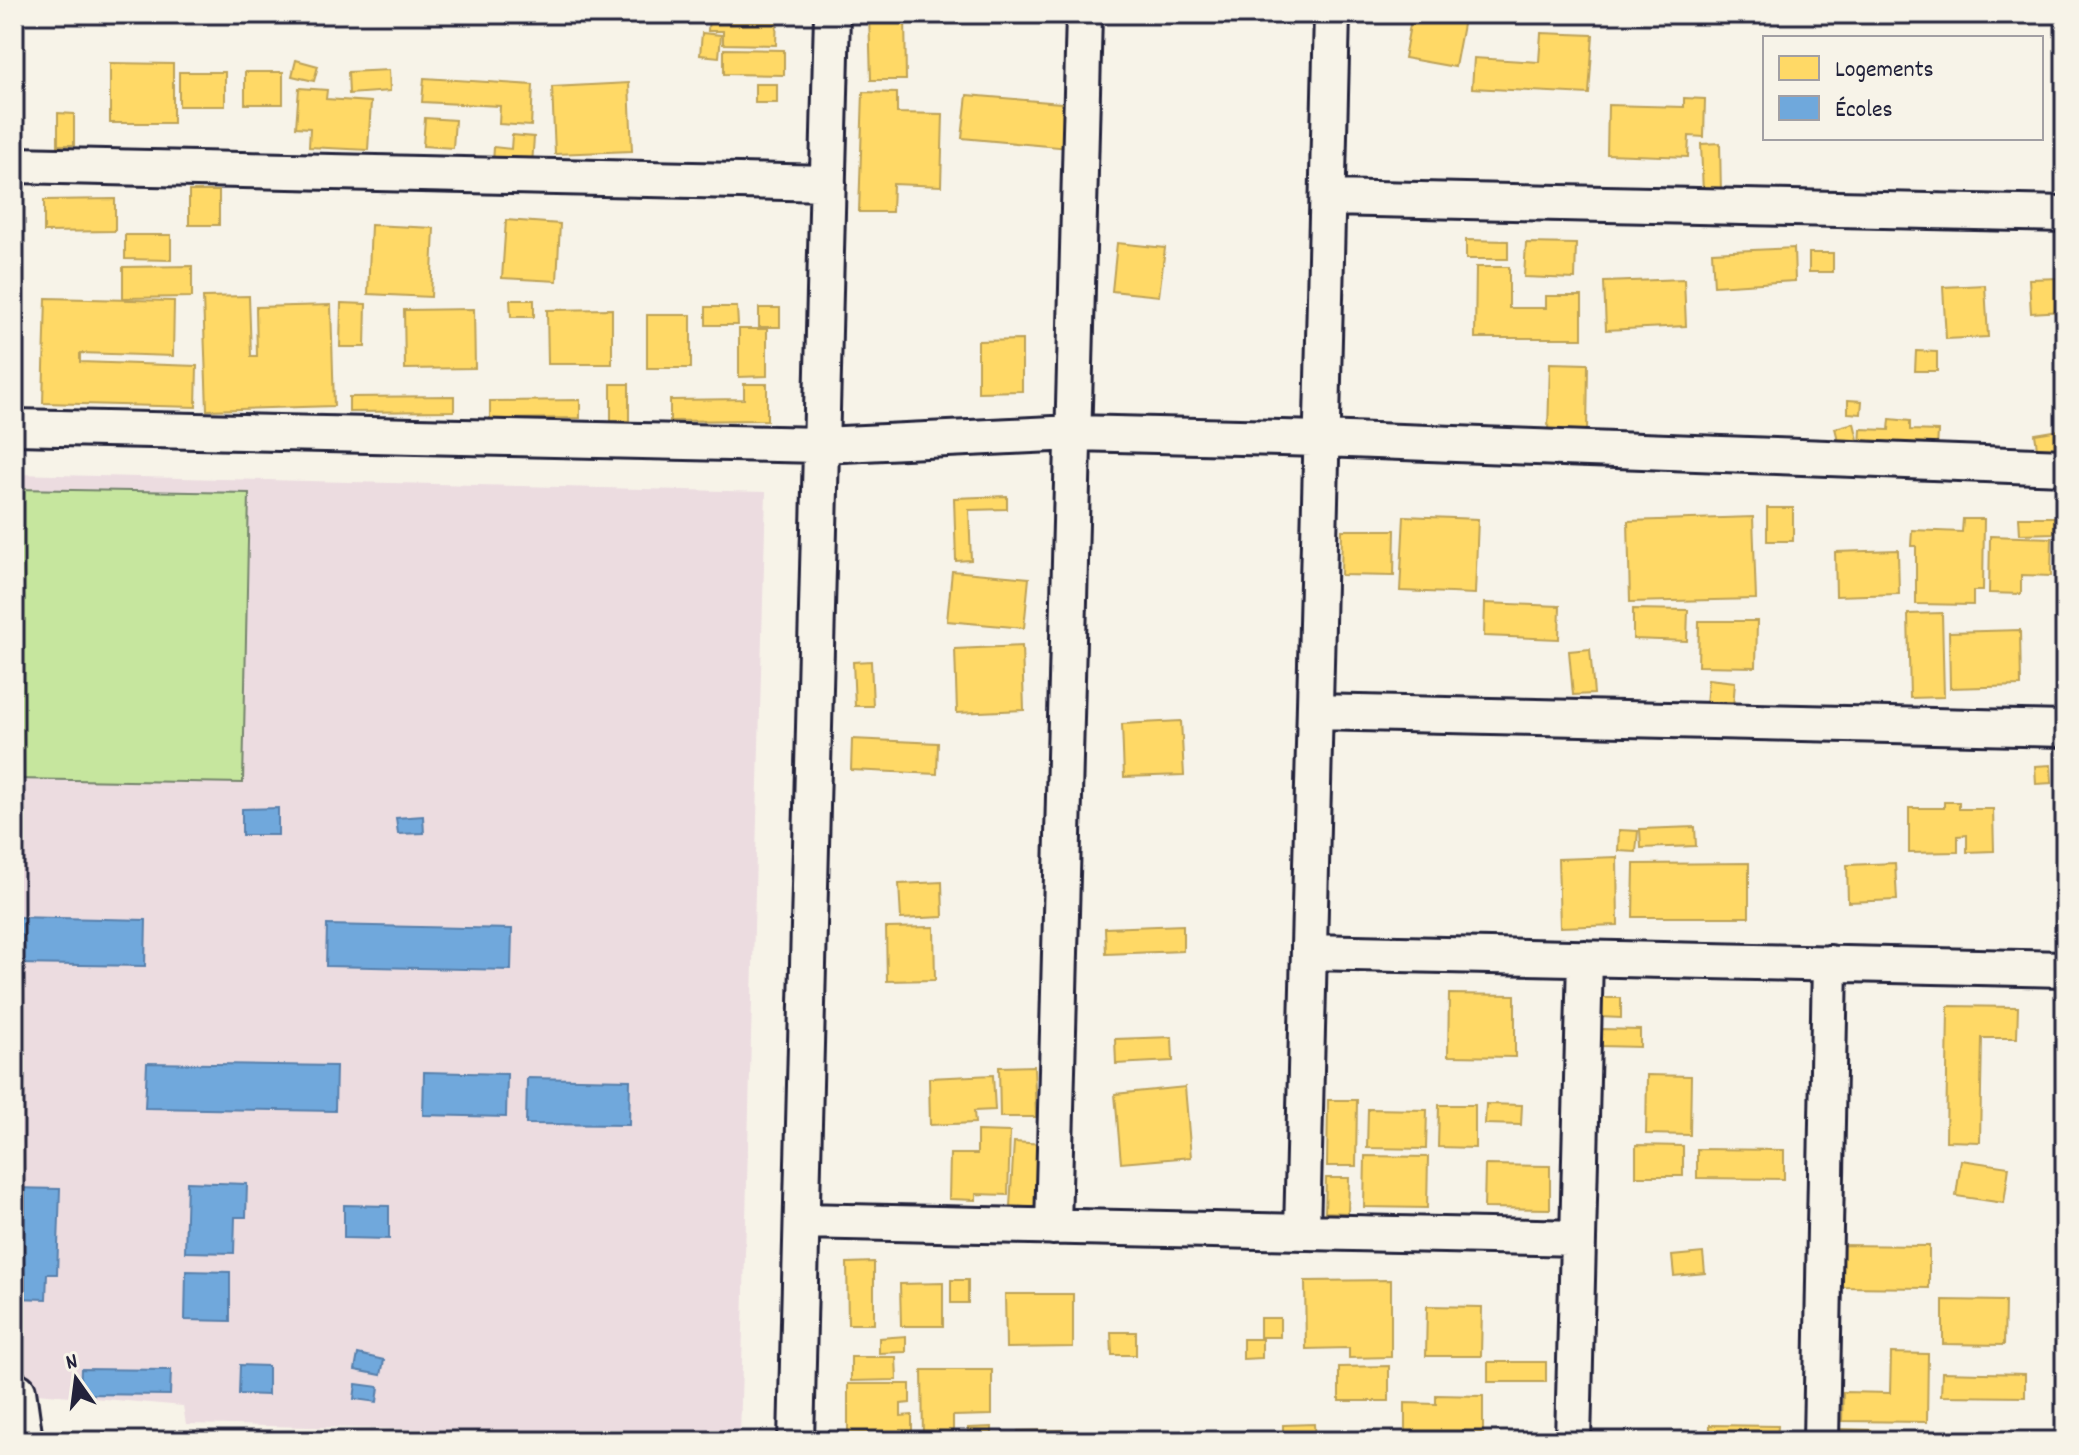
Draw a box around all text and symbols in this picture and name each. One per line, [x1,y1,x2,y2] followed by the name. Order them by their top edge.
[1763,36,2043,140] legend
[1835,54,1934,88] text: Logements
[1835,94,1893,128] text: Écoles
[36,1339,116,1419] north arrow
[63,1347,81,1379] text: N

